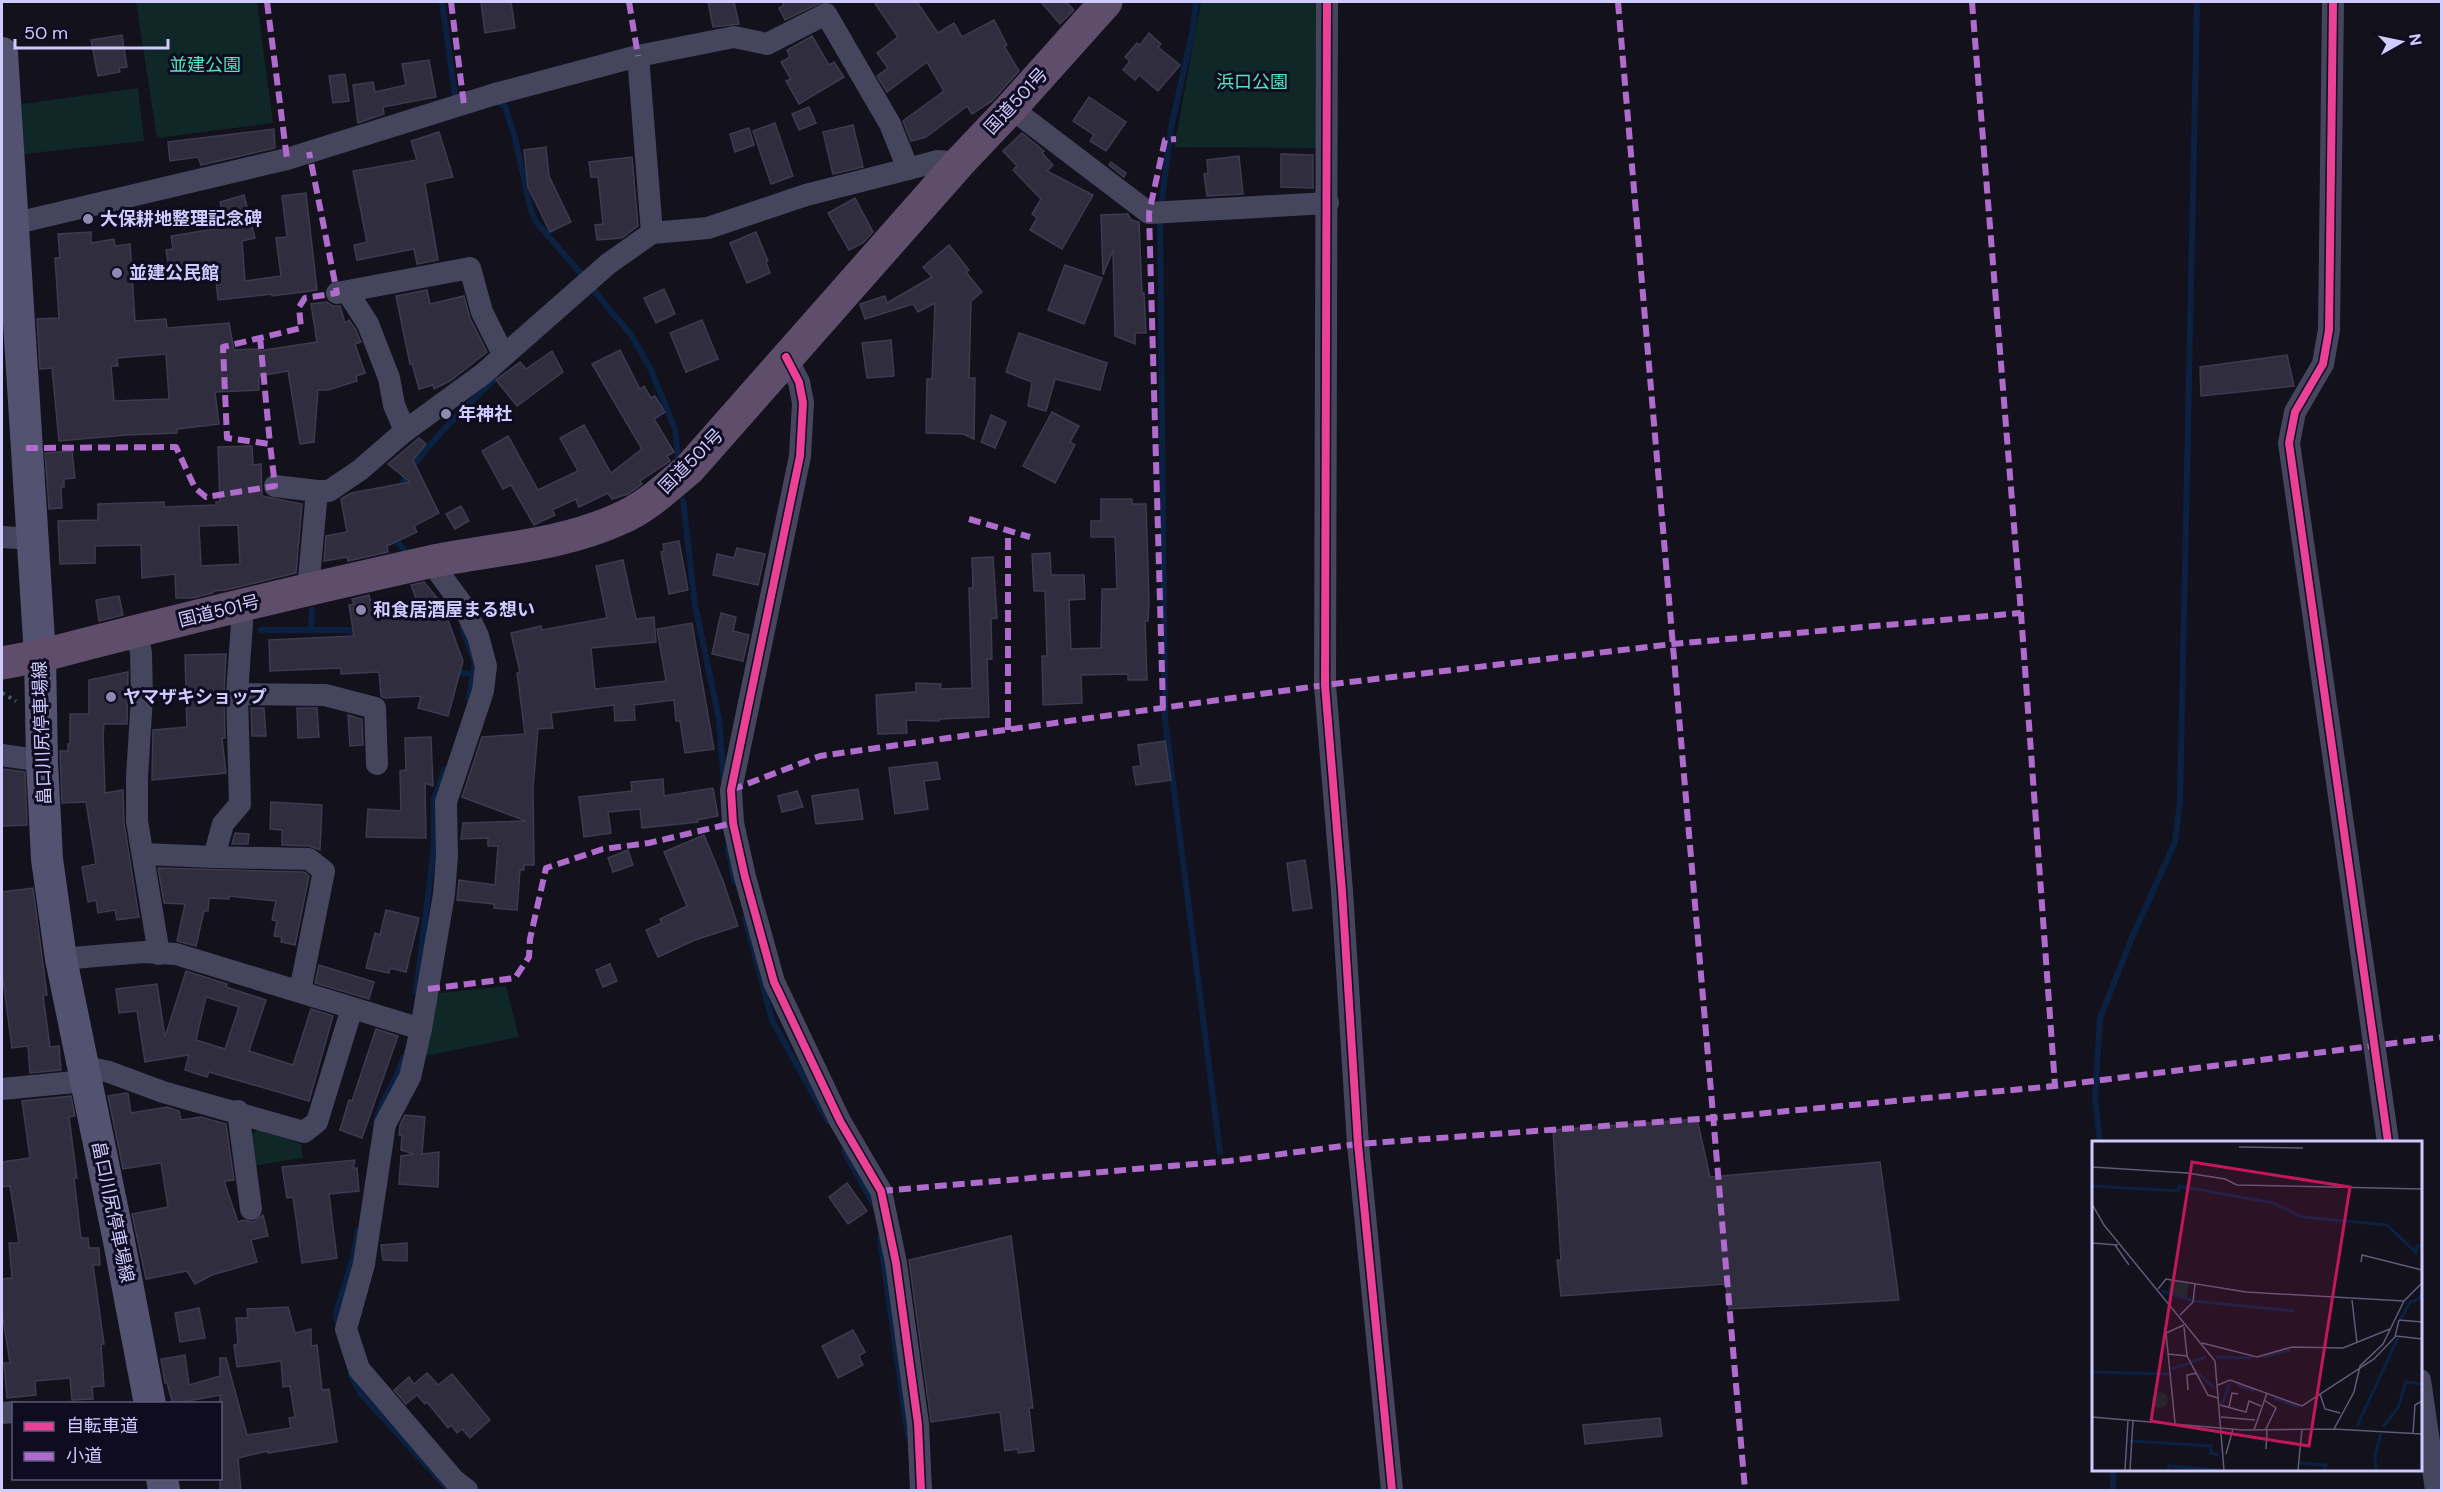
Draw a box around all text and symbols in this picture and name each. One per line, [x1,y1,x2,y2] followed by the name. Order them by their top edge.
[15,12,168,50] scale bar
[2371,12,2431,72] north arrow
[24,21,68,45] text: 50 m
[2404,32,2427,47] text: N
[169,53,241,77] park label: 並建公園
[979,62,1053,140] street label: 国道501号
[1216,70,1288,94] park label: 浜口公園
[100,207,262,231] place label: 大保耕地整理記念碑
[81,212,95,226] marker: 大保耕地整理記念碑
[129,261,219,285] place label: 並建公民館
[110,266,124,280] marker: 並建公民館
[458,402,512,426] place label: 年神社
[439,407,453,421] marker: 年神社
[653,423,729,499] street label: 国道501号
[176,589,262,633] street label: 国道501号
[373,598,535,622] place label: 和食居酒屋まる想い
[354,603,368,617] marker: 和食居酒屋まる想い
[27,661,57,805] street label: 畠口川尻停車場線
[123,685,267,709] place label: ヤマザキショップ
[104,690,118,704] marker: ヤマザキショップ
[86,1139,140,1285] street label: 畠口川尻停車場線
[2092,1141,2422,1471] inset map
[12,1402,222,1480] legend
[66,1414,138,1438] text: 自転車道
[66,1444,102,1468] text: 小道

